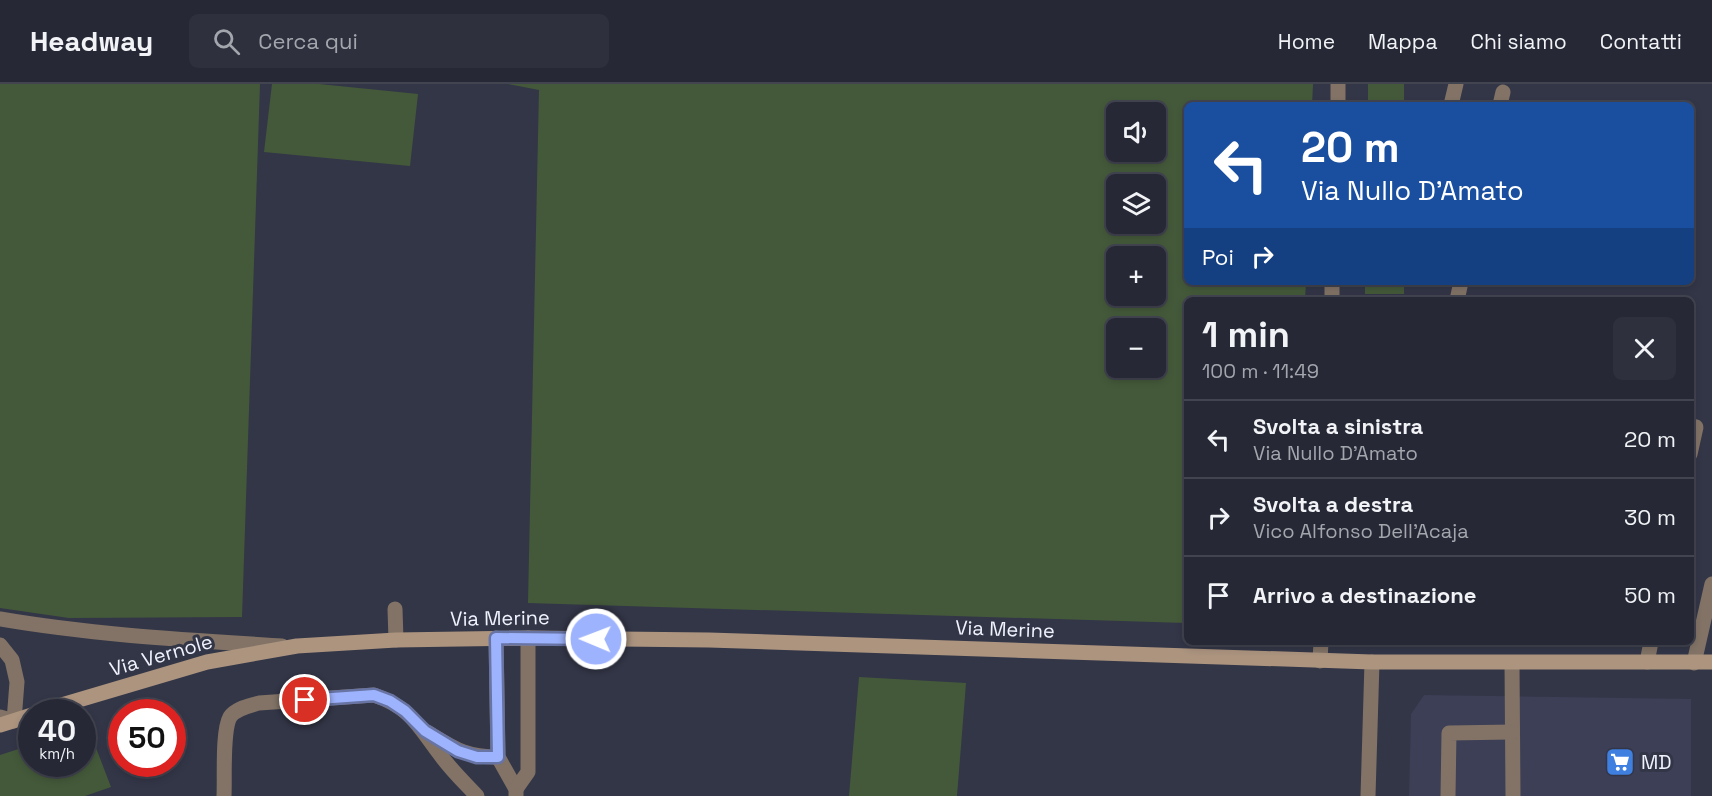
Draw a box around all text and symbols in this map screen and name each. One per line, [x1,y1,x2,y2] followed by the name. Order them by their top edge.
[189,14,609,68] search box
[30,23,153,59] text: Headway
[210,25,243,58] icon: search
[258,27,358,55] text: Cerca qui
[1278,28,1335,55] text: Home
[1368,28,1437,55] text: Mappa
[1470,28,1567,55] text: Chi siamo
[1600,28,1682,55] text: Contatti
[1106,102,1166,378] map controls
[1106,102,1166,162] button: sound
[1301,121,1400,174] text: 20 m
[1202,126,1280,204] icon: left
[1301,173,1524,208] text: Via Nullo D'Amato
[1106,174,1166,234] button: layers
[1246,240,1279,273] icon: right
[1202,243,1234,271] text: Poi
[1106,246,1166,306] button: +
[1202,312,1290,358] text: 1 min
[1613,317,1676,380] button: close
[1106,318,1166,378] button: −
[1202,358,1319,384] text: 100 m · 11:49
[1253,412,1423,440] text: Svolta a sinistra
[1202,423,1235,456] icon: left
[1624,425,1676,453] text: 20 m
[1253,440,1418,466] text: Via Nullo D'Amato
[1253,490,1413,518] text: Svolta a destra
[1202,501,1235,534] icon: right
[1624,503,1676,531] text: 30 m
[1253,518,1469,544] text: Vico Alfonso Dell'Acaja
[1202,579,1235,612] icon: arrive
[1253,581,1476,609] text: Arrivo a destinazione
[1624,581,1676,609] text: 50 m
[450,604,550,632] street label: Via Merine
[564,607,628,671] position arrow
[955,614,1055,644] street label: Via Merine
[106,628,216,682] street label: Via Vernole
[279,674,330,725] pin
[288,683,321,716] icon: arrive
[108,699,186,777] speed limit sign: 50
[38,711,76,750] text: 40
[39,744,75,763] text: km/h
[1604,746,1636,778] supermarket icon: MD
[1641,749,1672,775] place label: MD

